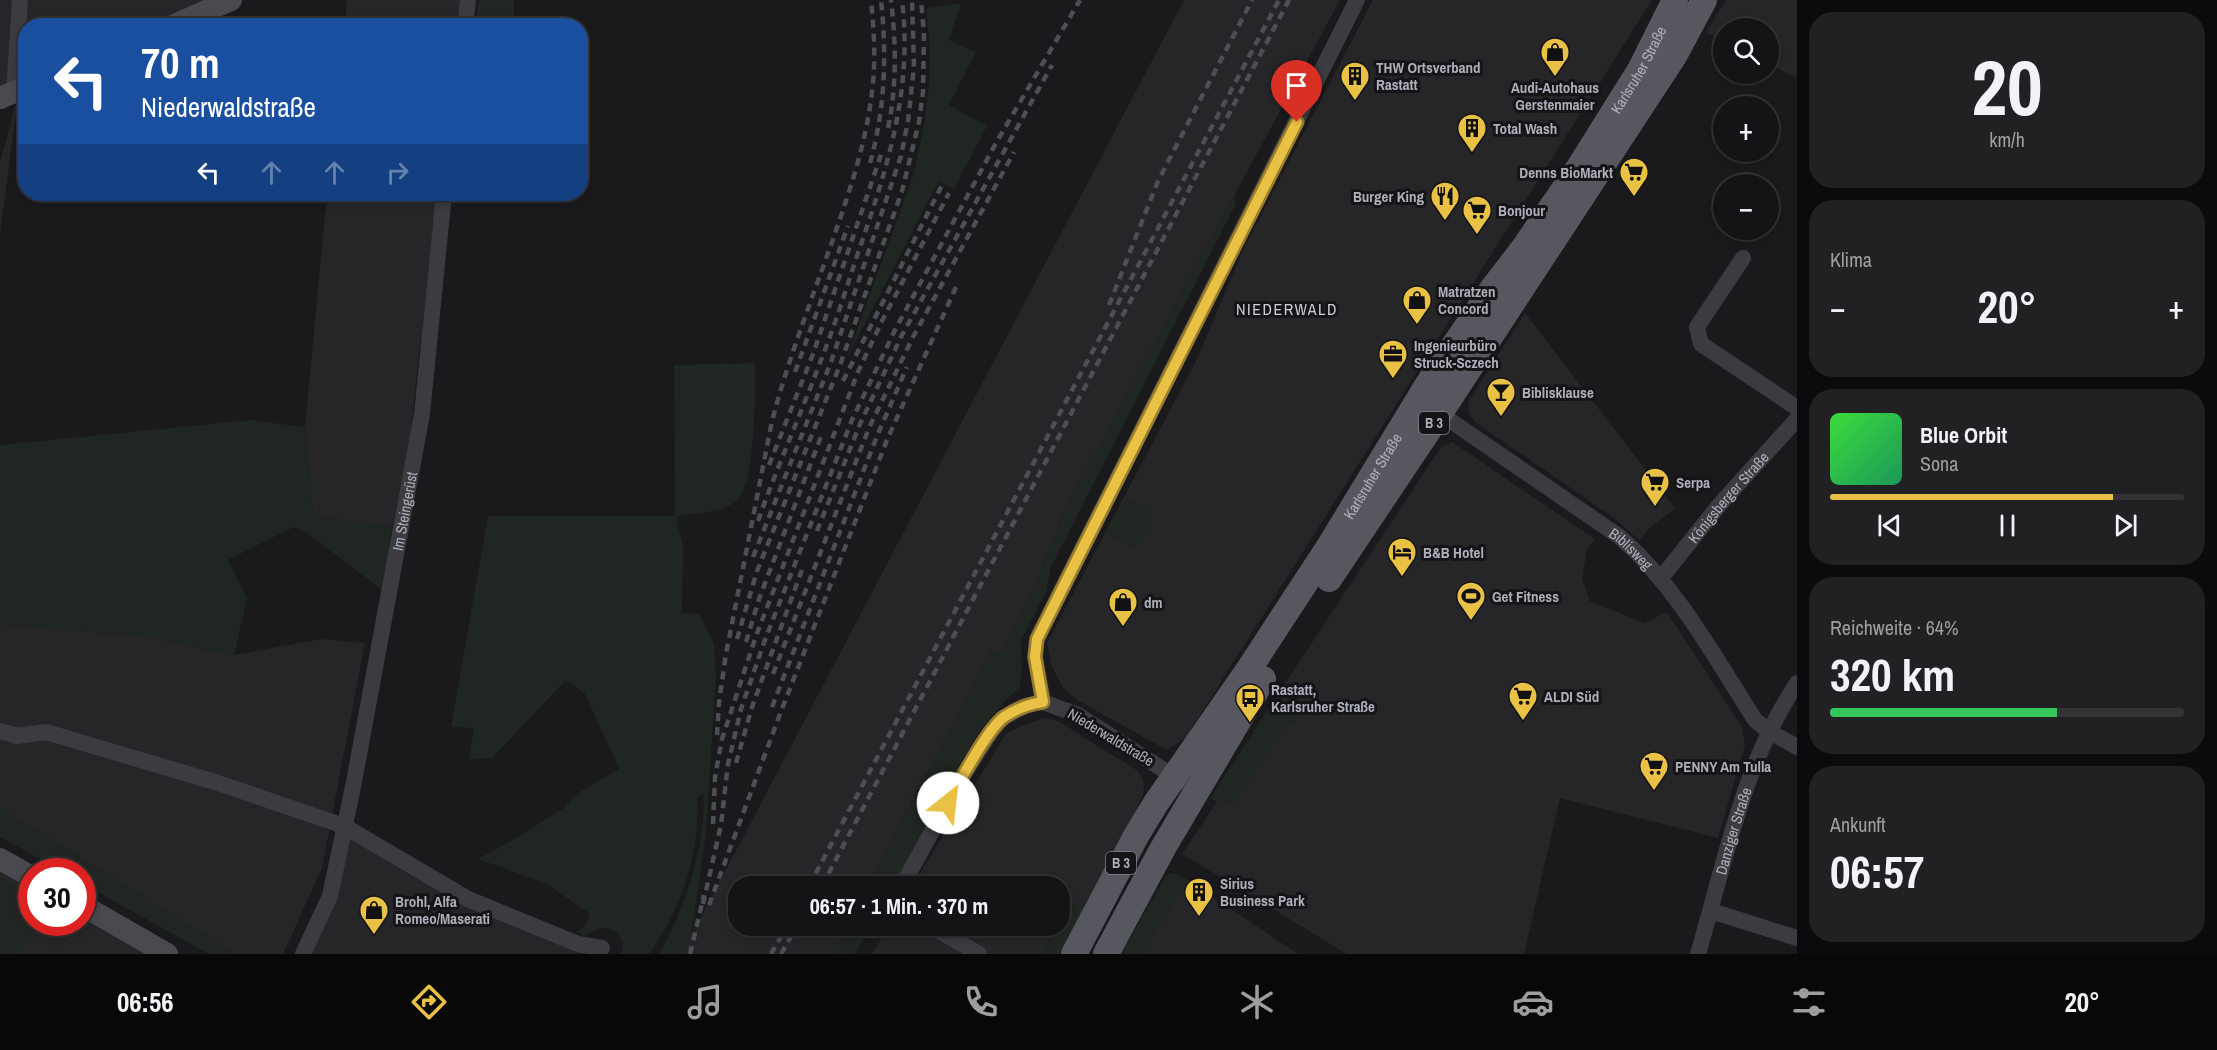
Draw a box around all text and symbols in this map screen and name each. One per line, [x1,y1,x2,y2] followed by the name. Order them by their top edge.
[1713,18,1779,240] map controls
[1713,18,1779,84] button: search
[1605,22,1671,117] street label: Karlsruher Straße
[1971,34,2043,139] text: 20
[141,35,220,91] text: 70 m
[1539,36,1571,78] shop icon: Audi-Autohaus Gerstenmaier
[42,42,120,120] icon: left
[1376,57,1481,95] place label: THW Ortsverband Rastatt
[1271,60,1322,122] pin
[1339,60,1371,102] building icon: THW Ortsverband Rastatt
[1280,69,1313,102] icon: arrive
[1511,77,1599,115] place label: Audi-Autohaus Gerstenmaier
[141,89,316,125] text: Niederwaldstraße
[1713,96,1779,162] button: +
[1456,112,1488,154] building icon: Total Wash
[1493,118,1557,139] place label: Total Wash
[1989,126,2025,153] text: km/h
[192,156,225,189] icon: left
[255,156,288,189] icon: ahead
[318,156,351,189] icon: ahead
[381,156,414,189] icon: right
[1618,156,1650,198] supermarket icon: Denns BioMarkt
[1519,162,1613,183] place label: Denns BioMarkt
[1713,174,1779,240] button: −
[1429,180,1461,222] restaurant icon: Burger King
[1353,186,1424,207] place label: Burger King
[1461,194,1493,236] supermarket icon: Bonjour
[1498,200,1545,221] place label: Bonjour
[1830,246,1872,273] text: Klima
[1977,276,2037,337] text: 20°
[1438,281,1495,319] place label: Matratzen Concord
[1401,284,1433,326] shop icon: Matratzen Concord
[1830,285,1846,329] text: −
[2168,285,2184,329] text: +
[1236,298,1338,320] district label: NIEDERWALD
[1414,335,1499,373] place label: Ingenieurbüro Struck-Sczech
[1377,338,1409,380] office icon: Ingenieurbüro Struck-Sczech
[1485,376,1517,418] bar icon: Biblisklause
[1522,382,1594,403] place label: Biblisklause
[1419,412,1449,434] road number: B 3
[1920,420,2007,450] text: Blue Orbit
[1338,429,1406,523] street label: Karlsruher Straße
[1683,447,1773,547] street label: Königsberger Straße
[1920,450,1958,477] text: Sona
[1639,466,1671,508] supermarket icon: Serpa
[386,469,422,552] street label: Im Steingerüst
[1676,472,1710,493] place label: Serpa
[1873,509,1906,542] icon: previous
[1991,509,2024,542] icon: pause
[2109,509,2142,542] icon: next
[1605,522,1658,574] street label: Biblisweg
[1386,536,1418,578] hotel icon: B&B Hotel
[1423,542,1484,563] place label: B&B Hotel
[1455,580,1487,622] sports icon: Get Fitness
[1107,586,1139,628] shop icon: dm
[1492,586,1559,607] place label: Get Fitness
[1144,592,1163,613] place label: dm
[1830,614,1959,641] text: Reichweite · 64%
[1830,644,1955,705] text: 320 km
[1271,679,1375,717] place label: Rastatt, Karlsruher Straße
[1507,680,1539,722] supermarket icon: ALDI Süd
[1234,682,1266,724] bus stop icon: Rastatt, Karlsruher Straße
[1544,686,1599,707] place label: ALDI Süd
[1064,703,1158,771] street label: Niederwaldstraße
[1638,750,1670,792] supermarket icon: PENNY Am Tulla
[1675,756,1771,777] place label: PENNY Am Tulla
[916,771,980,835] position arrow
[1710,784,1756,877] street label: Danziger Straße
[1830,811,1886,838] text: Ankunft
[1830,841,1924,902] text: 06:57
[1106,852,1136,874] road number: B 3
[18,858,96,936] speed limit sign: 30
[1220,873,1305,911] place label: Sirius Business Park
[1183,876,1215,918] building icon: Sirius Business Park
[395,891,490,929] place label: Brohl, Alfa Romeo/Maserati
[810,891,988,921] text: 06:57 · 1 Min. · 370 m
[358,894,390,936] shop icon: Brohl, Alfa Romeo/Maserati
[408,981,450,1023] icon: directions
[684,981,726,1023] icon: music
[960,981,1002,1023] icon: phone
[1236,981,1278,1023] icon: climate
[1512,981,1554,1023] icon: car
[1788,981,1830,1023] icon: filters
[117,984,174,1020] text: 06:56
[2064,984,2100,1020] text: 20°

